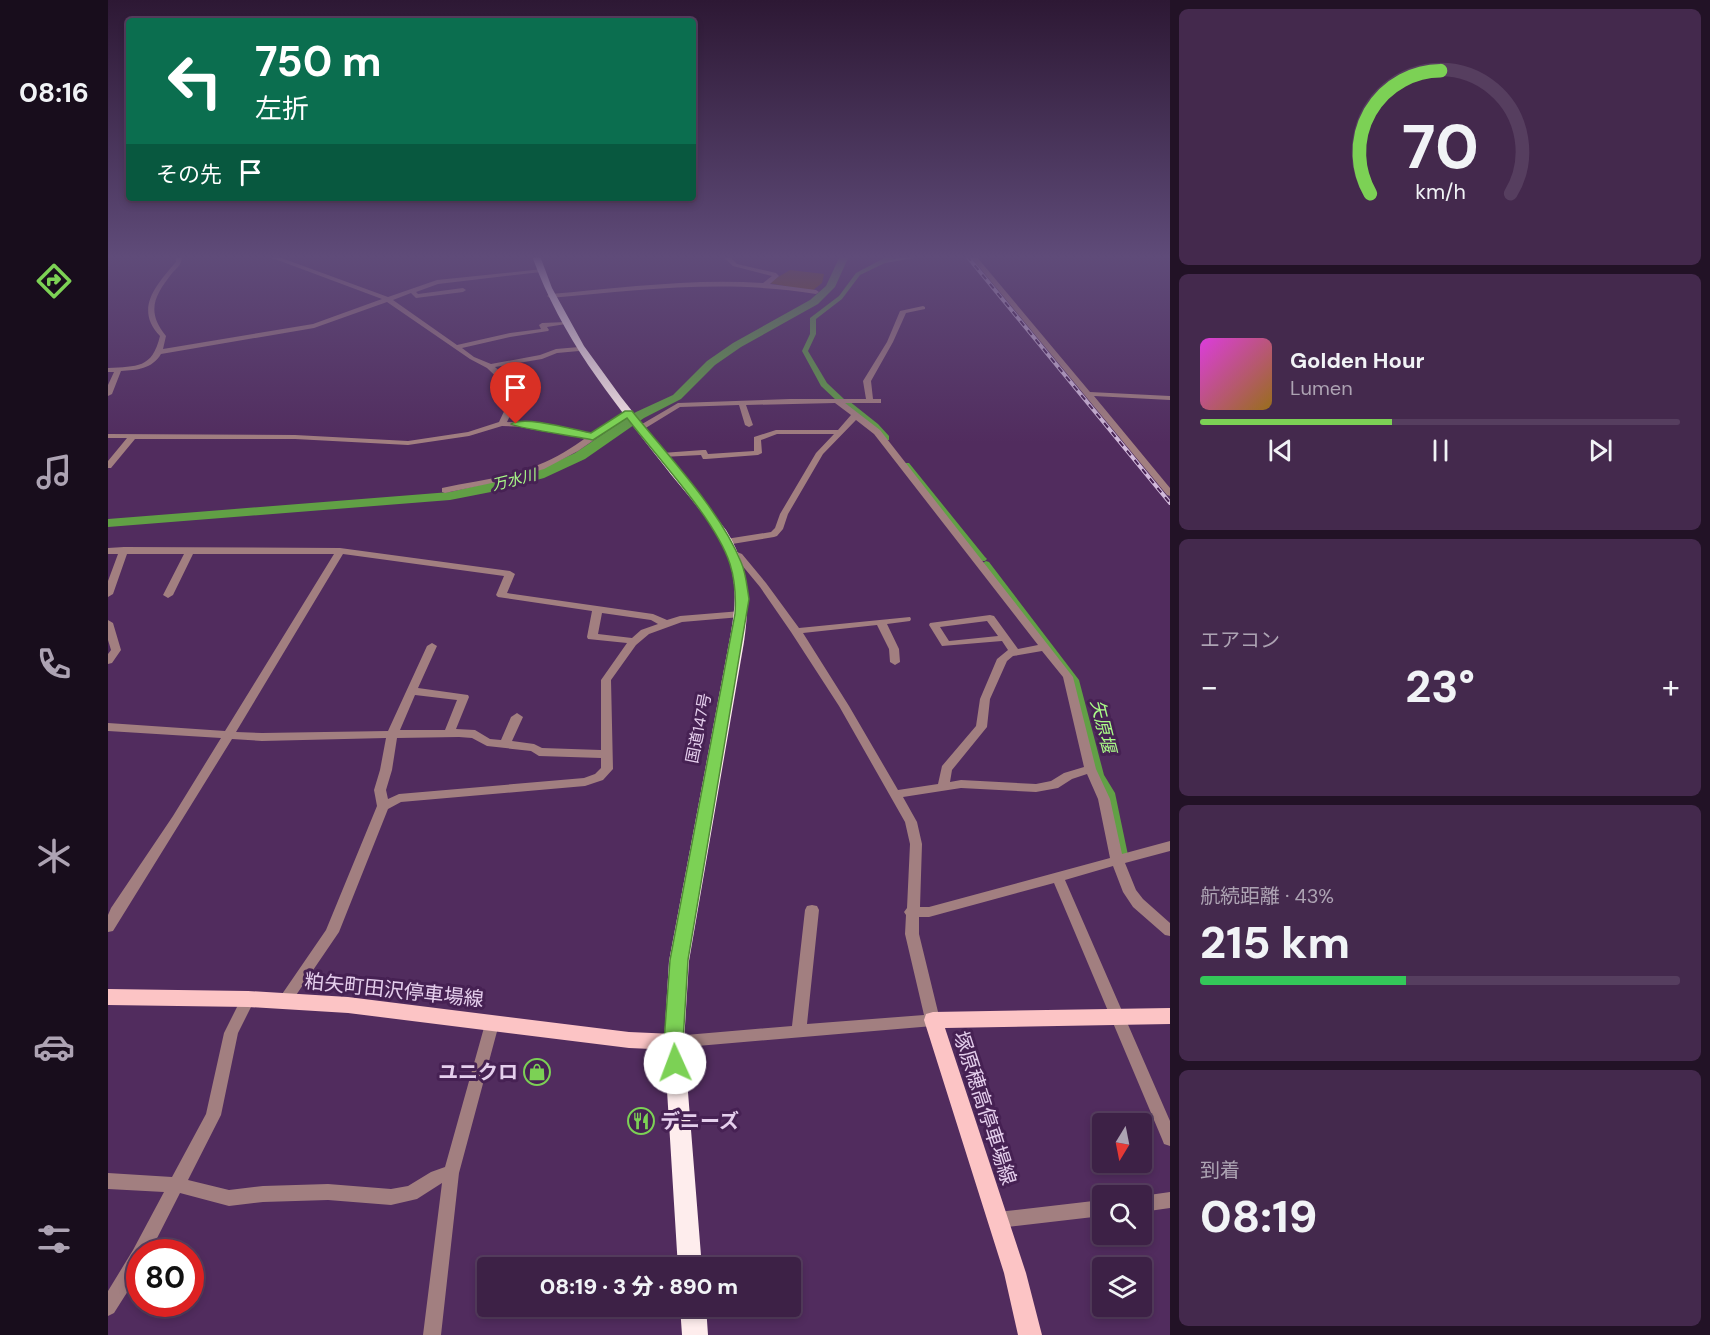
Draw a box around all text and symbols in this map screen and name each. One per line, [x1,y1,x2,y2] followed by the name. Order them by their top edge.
[255,34,382,89] text: 750 m
[156,42,234,120] icon: left
[19,75,89,110] text: 08:16
[255,91,309,126] text: 左折
[1401,106,1479,187] text: 70
[234,156,267,189] icon: arrive
[156,160,222,189] text: その先
[1415,178,1465,206] text: km/h
[33,260,75,302] icon: directions
[1290,346,1425,375] text: Golden Hour
[490,362,541,424] pin
[499,371,532,404] icon: arrive
[1290,375,1353,401] text: Lumen
[1264,434,1297,467] icon: previous
[1424,434,1457,467] icon: pause
[1584,434,1617,467] icon: next
[33,451,75,493] icon: music
[490,464,540,495] water label: 万水川
[1200,627,1280,653] text: エアコン
[33,643,75,685] icon: phone
[1405,657,1475,716] text: 23°
[1200,665,1218,708] text: −
[1662,665,1680,708] text: +
[681,691,716,765] street label: 国道147号
[1085,697,1122,758] water label: 矢原堰
[33,835,75,877] icon: climate
[1200,883,1334,909] text: 航続距離 · 43%
[1200,913,1350,972] text: 215 km
[303,968,485,1012] street label: 粕矢町田沢停車場線
[33,1026,75,1068] icon: car
[948,1028,1022,1188] street label: 塚原穂高停車場線
[643,1031,707,1095] position arrow
[522,1057,552,1087] shop icon: ユニクロ
[438,1059,518,1085] place label: ユニクロ
[626,1106,656,1136] restaurant icon: デニーズ
[660,1108,739,1134] place label: デニーズ
[1092,1113,1152,1173] north arrow
[1092,1113,1152,1317] map controls
[1200,1157,1240,1183] text: 到着
[1092,1185,1152,1245] button: search
[1200,1187,1317,1246] text: 08:19
[33,1218,75,1260] icon: filters
[126,1239,204,1317] speed limit sign: 80
[1092,1257,1152,1317] button: layers
[540,1272,738,1301] text: 08:19 · 3 分 · 890 m

